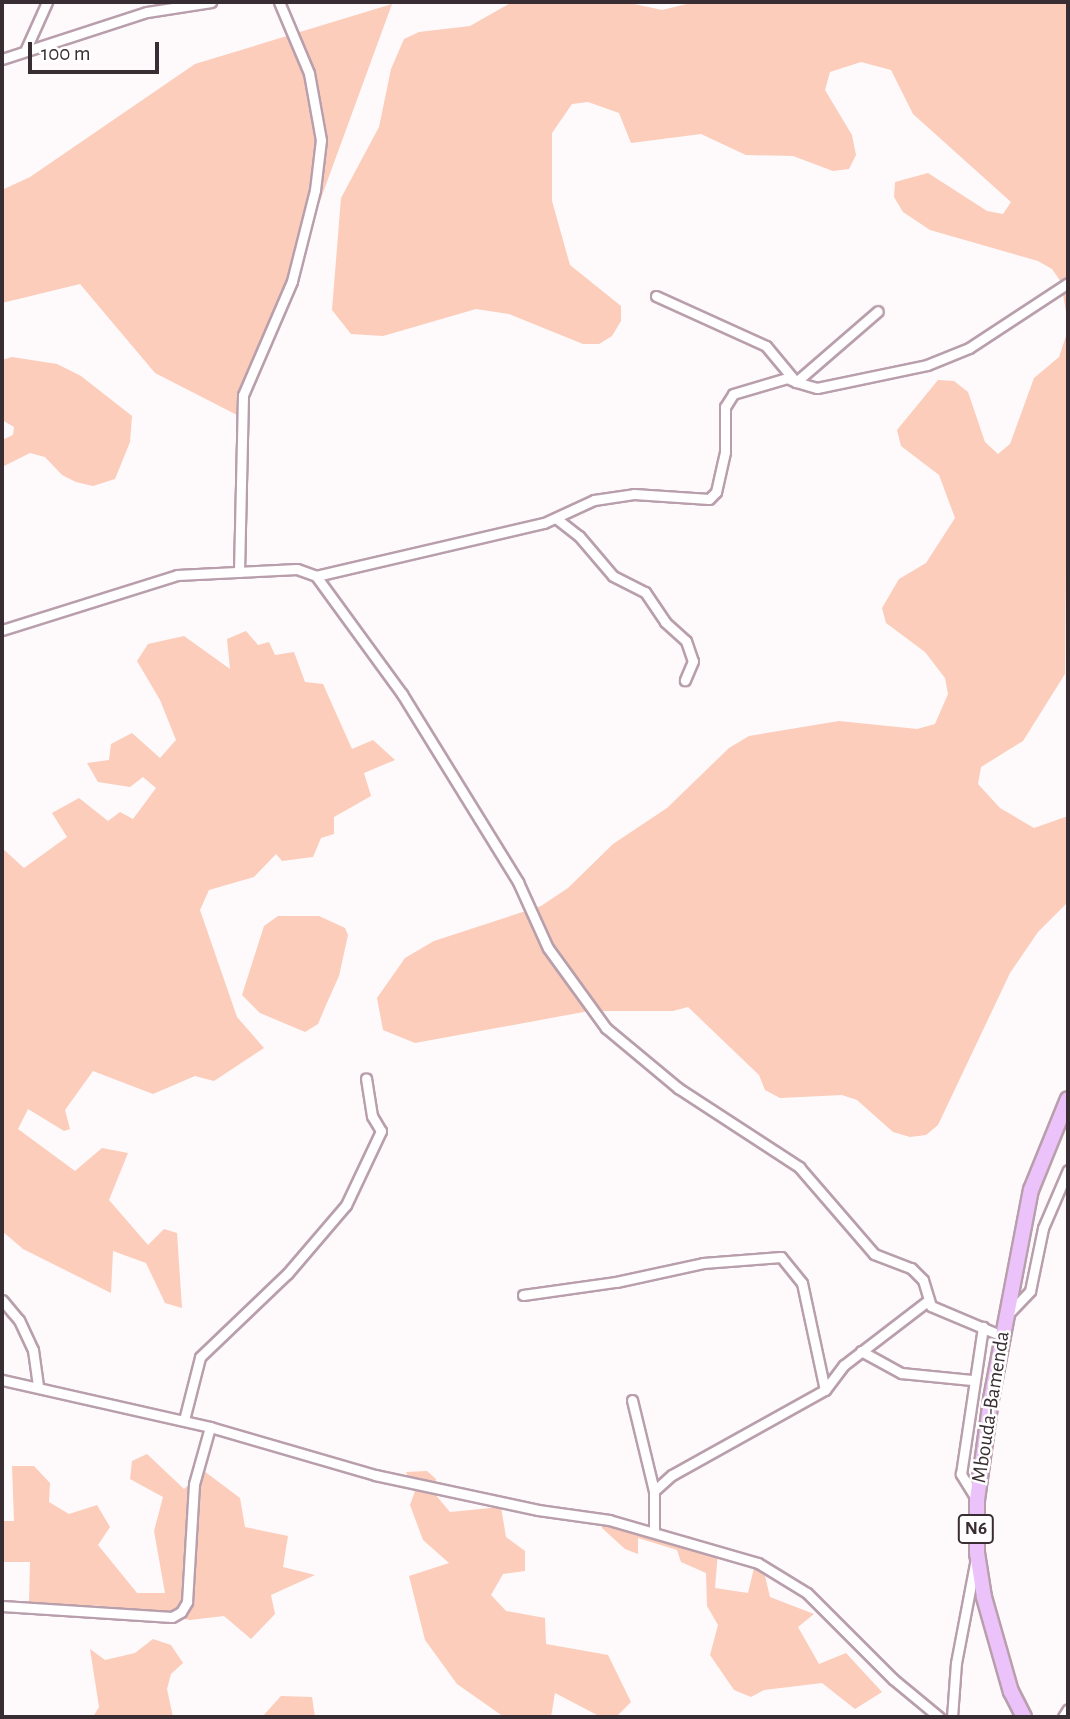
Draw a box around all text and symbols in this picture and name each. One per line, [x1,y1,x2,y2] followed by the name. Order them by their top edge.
[32,28,163,72] scale bar
[41,43,91,64] text: 100 m
[967,1329,1015,1485] street label: Mbouda-Bamenda
[957,1513,995,1544] road number: N6

